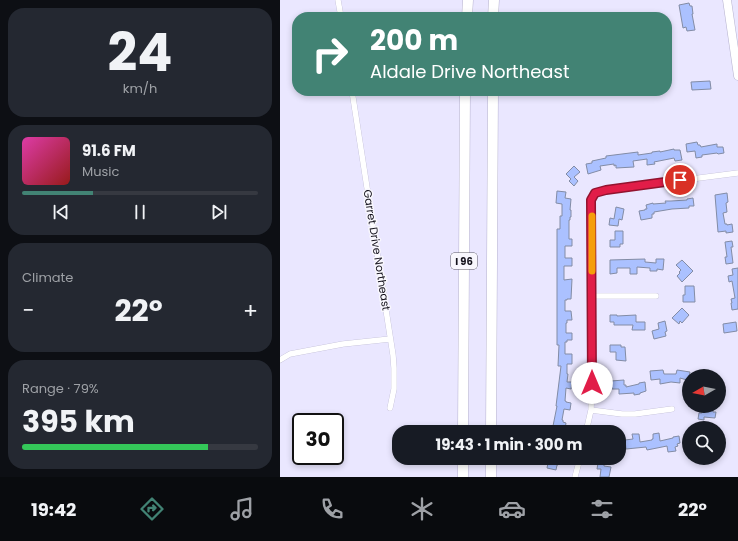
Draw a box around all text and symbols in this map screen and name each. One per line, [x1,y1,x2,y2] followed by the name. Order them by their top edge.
[108,16,172,89] text: 24
[370,21,458,60] text: 200 m
[304,28,356,80] icon: right
[370,59,569,84] text: Aldale Drive Northeast
[123,79,157,98] text: km/h
[82,140,136,161] text: 91.6 FM
[82,162,119,181] text: Music
[663,163,697,197] pin
[669,169,691,191] icon: arrive
[360,188,394,312] street label: Garret Drive Northeast
[50,201,72,223] icon: previous
[129,201,151,223] icon: pause
[208,201,230,223] icon: next
[451,253,477,269] road number: I 96
[22,268,73,287] text: Climate
[114,289,163,332] text: 22°
[22,295,34,326] text: −
[243,295,258,326] text: +
[571,362,613,404] position arrow
[682,369,726,413] north arrow
[682,369,726,465] map controls
[22,379,99,398] text: Range · 79%
[22,400,135,443] text: 395 km
[292,413,344,465] speed limit sign: 30
[682,421,726,465] button: search
[436,434,583,455] text: 19:43 · 1 min · 300 m
[138,495,166,523] icon: directions
[228,495,256,523] icon: music
[318,495,346,523] icon: phone
[408,495,436,523] icon: climate
[498,495,526,523] icon: car
[588,495,616,523] icon: filters
[31,497,76,522] text: 19:42
[678,497,707,522] text: 22°

